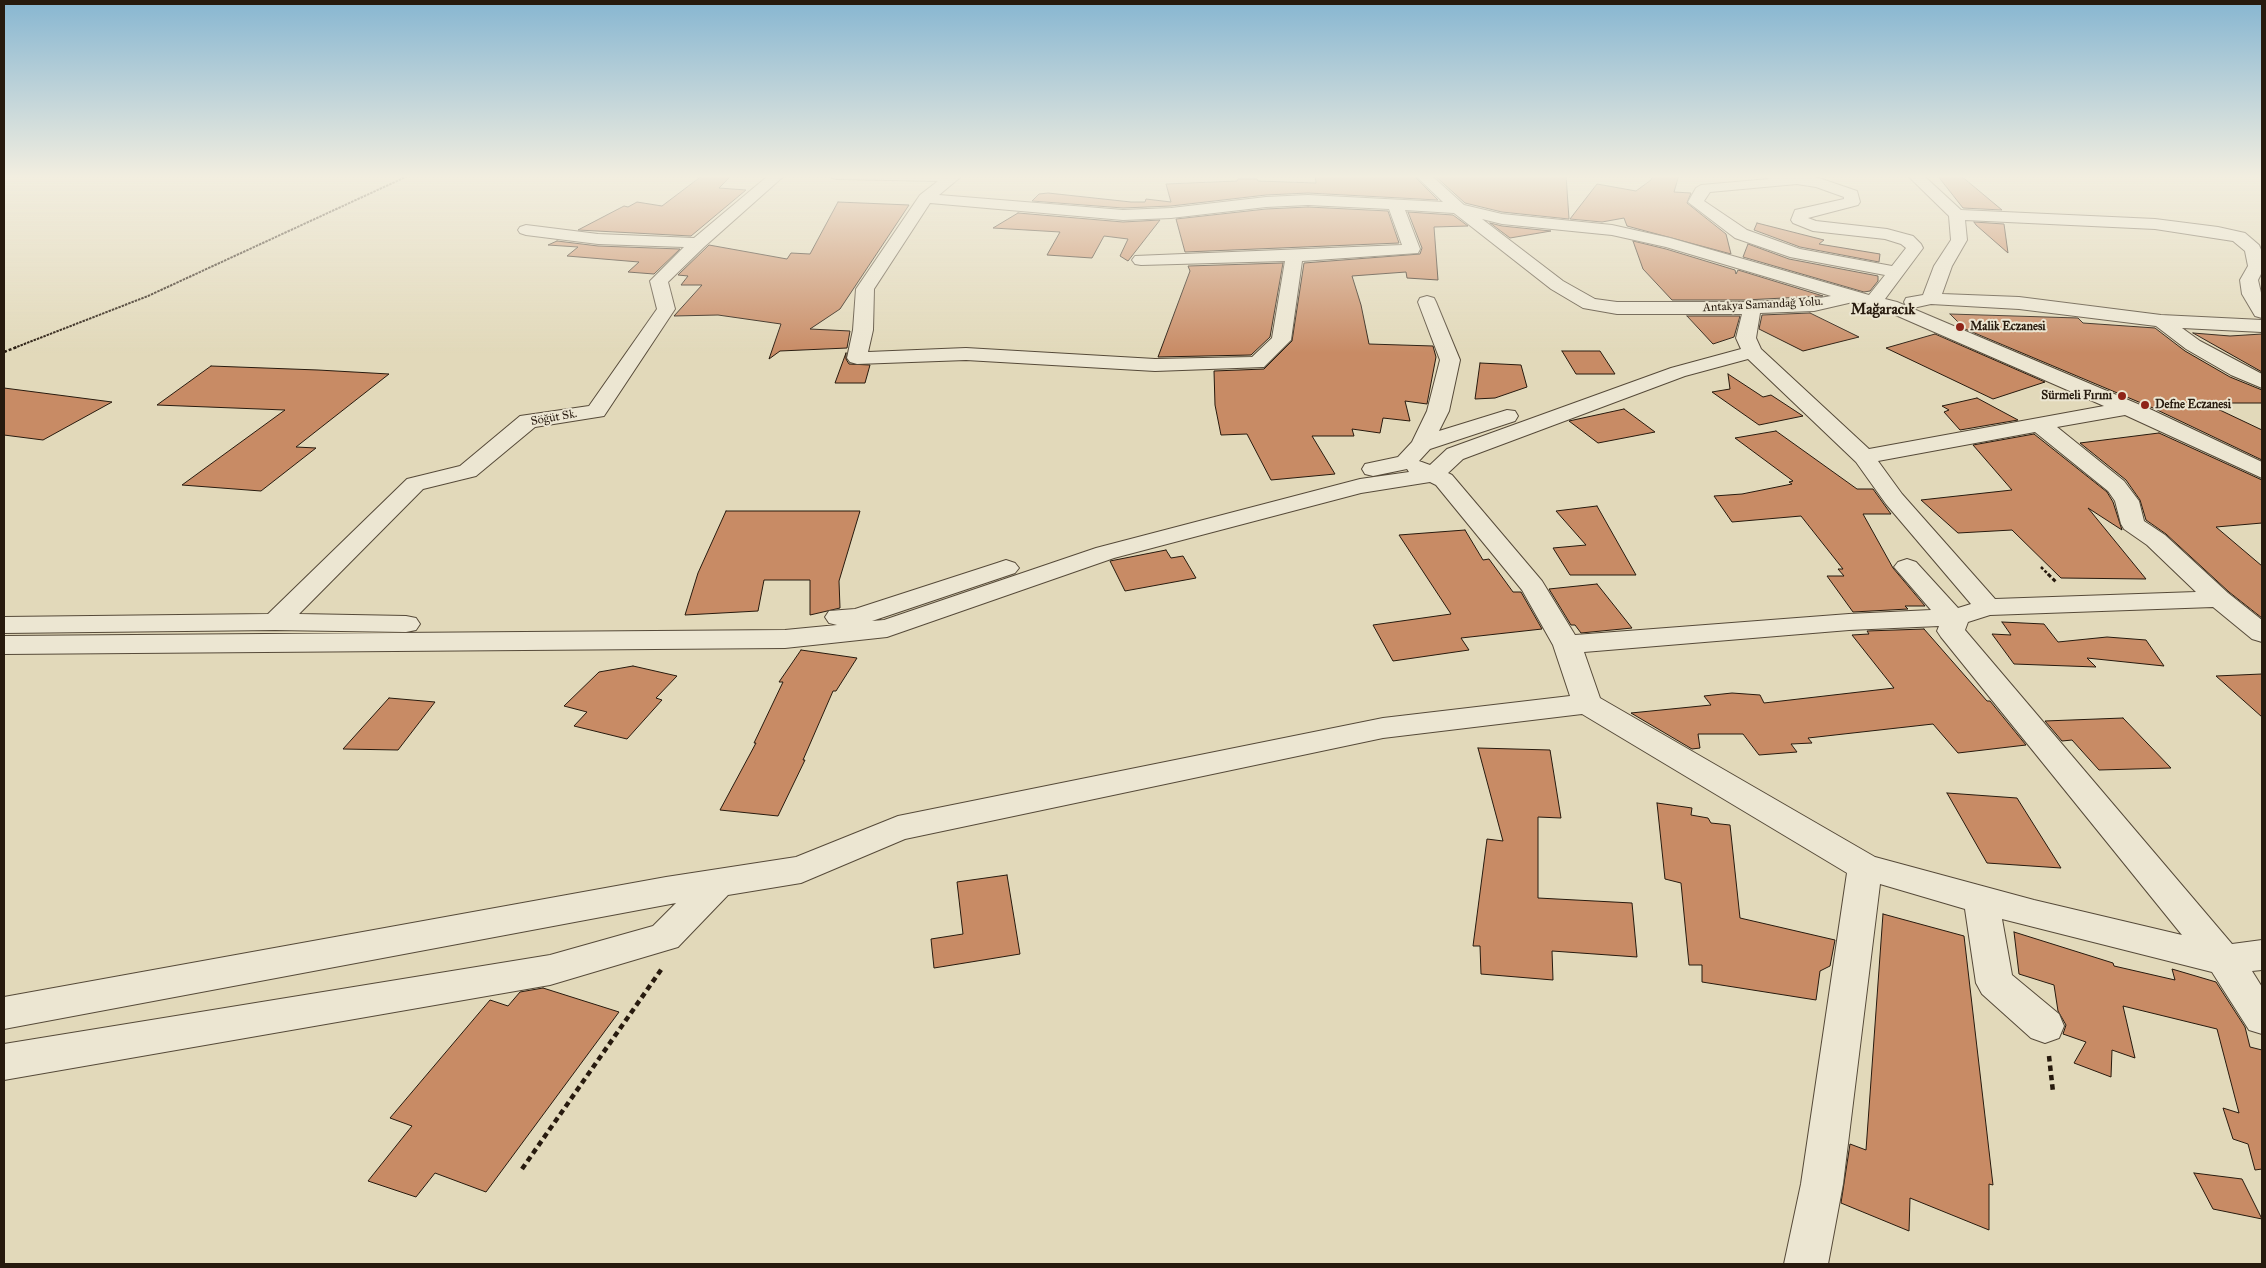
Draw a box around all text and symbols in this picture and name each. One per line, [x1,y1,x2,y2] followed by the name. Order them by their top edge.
[1702,295,1824,315] street label: Antakya Samandağ Yolu.
[1851,301,1915,319] district label: Mağaracık
[1970,320,2046,334] place label: Malik Eczanesi
[1954,321,1966,333] marker: Malik Eczanesi
[2041,389,2112,403] place label: Sürmeli Fırını
[2116,390,2128,402] marker: Sürmeli Fırını
[2155,398,2231,412] place label: Defne Eczanesi
[2139,399,2151,411] marker: Defne Eczanesi
[530,407,578,429] street label: Söğüt Sk.

